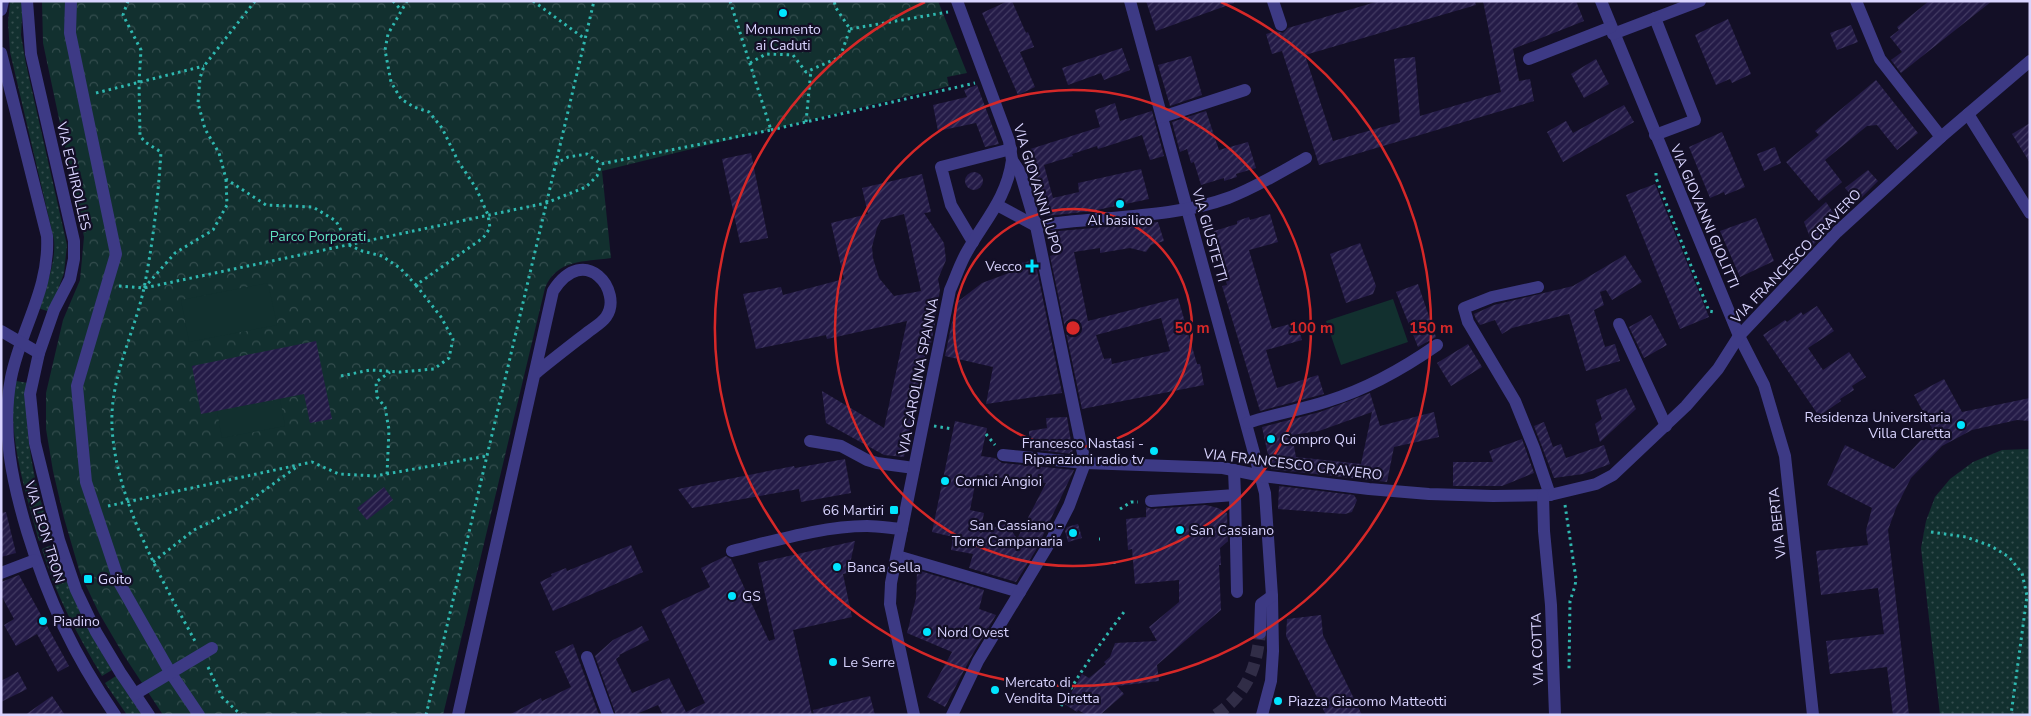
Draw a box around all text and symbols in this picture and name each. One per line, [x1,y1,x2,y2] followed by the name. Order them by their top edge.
[777,7,789,19] marker: Monumento ai Caduti
[745,20,821,55] place label: Monumento ai Caduti
[52,119,95,233] street label: VIA ECHIROLLES
[1008,121,1066,257] street label: VIA GIOVANNI LUPO
[1665,140,1743,291] street label: VIA GIOVANNI GIOLITTI
[1187,185,1232,284] street label: VIA GIUSTETTI
[1726,185,1866,328] street label: VIA FRANCESCO CRAVERO
[1114,198,1126,210] marker: Al basilico
[1087,211,1153,230] place label: Al basilico
[270,227,366,246] park label: Parco Porporati
[984,257,1022,276] place label: Vecco
[1026,260,1038,272] marker: Vecco
[894,296,943,457] street label: VIA CAROLINA SPANNA
[1174,318,1210,338] text: 50 m
[1289,318,1333,338] text: 100 m
[1409,318,1453,338] text: 150 m
[1064,319,1082,337] centre of rings
[1805,408,1951,443] place label: Residenza Universitaria Villa Claretta
[1955,419,1967,431] marker: Residenza Universitaria Villa Claretta
[1281,430,1356,449] place label: Compro Qui
[1265,433,1277,445] marker: Compro Qui
[1022,434,1145,469] place label: Francesco Nastasi - Riparazioni radio tv
[1202,444,1383,485] street label: VIA FRANCESCO CRAVERO
[1148,445,1160,457] marker: Francesco Nastasi - Riparazioni radio tv
[955,472,1042,491] place label: Cornici Angioi
[939,475,951,487] marker: Cornici Angioi
[20,478,69,586] street label: VIA LEON TRON
[1764,486,1791,560] street label: VIA BERTA
[822,501,884,520] place label: 66 Martiri
[888,504,900,516] marker: 66 Martiri
[952,516,1063,551] place label: San Cassiano - Torre Campanaria
[1190,521,1274,540] place label: San Cassiano
[1174,524,1186,536] marker: San Cassiano
[1067,527,1079,539] marker: San Cassiano - Torre Campanaria
[847,558,921,577] place label: Banca Sella
[831,561,843,573] marker: Banca Sella
[98,570,132,589] place label: Goito
[82,573,94,585] marker: Goito
[742,587,761,606] place label: GS
[726,590,738,602] marker: GS
[53,612,100,631] place label: Piadino
[1527,612,1548,687] street label: VIA COTTA
[37,615,49,627] marker: Piadino
[937,623,1009,642] place label: Nord Ovest
[921,626,933,638] marker: Nord Ovest
[843,653,895,672] place label: Le Serre
[827,656,839,668] marker: Le Serre
[1004,673,1100,708] place label: Mercato di Vendita Diretta
[989,684,1001,696] marker: Mercato di Vendita Diretta
[1288,692,1447,711] place label: Piazza Giacomo Matteotti
[1272,695,1284,707] marker: Piazza Giacomo Matteotti

